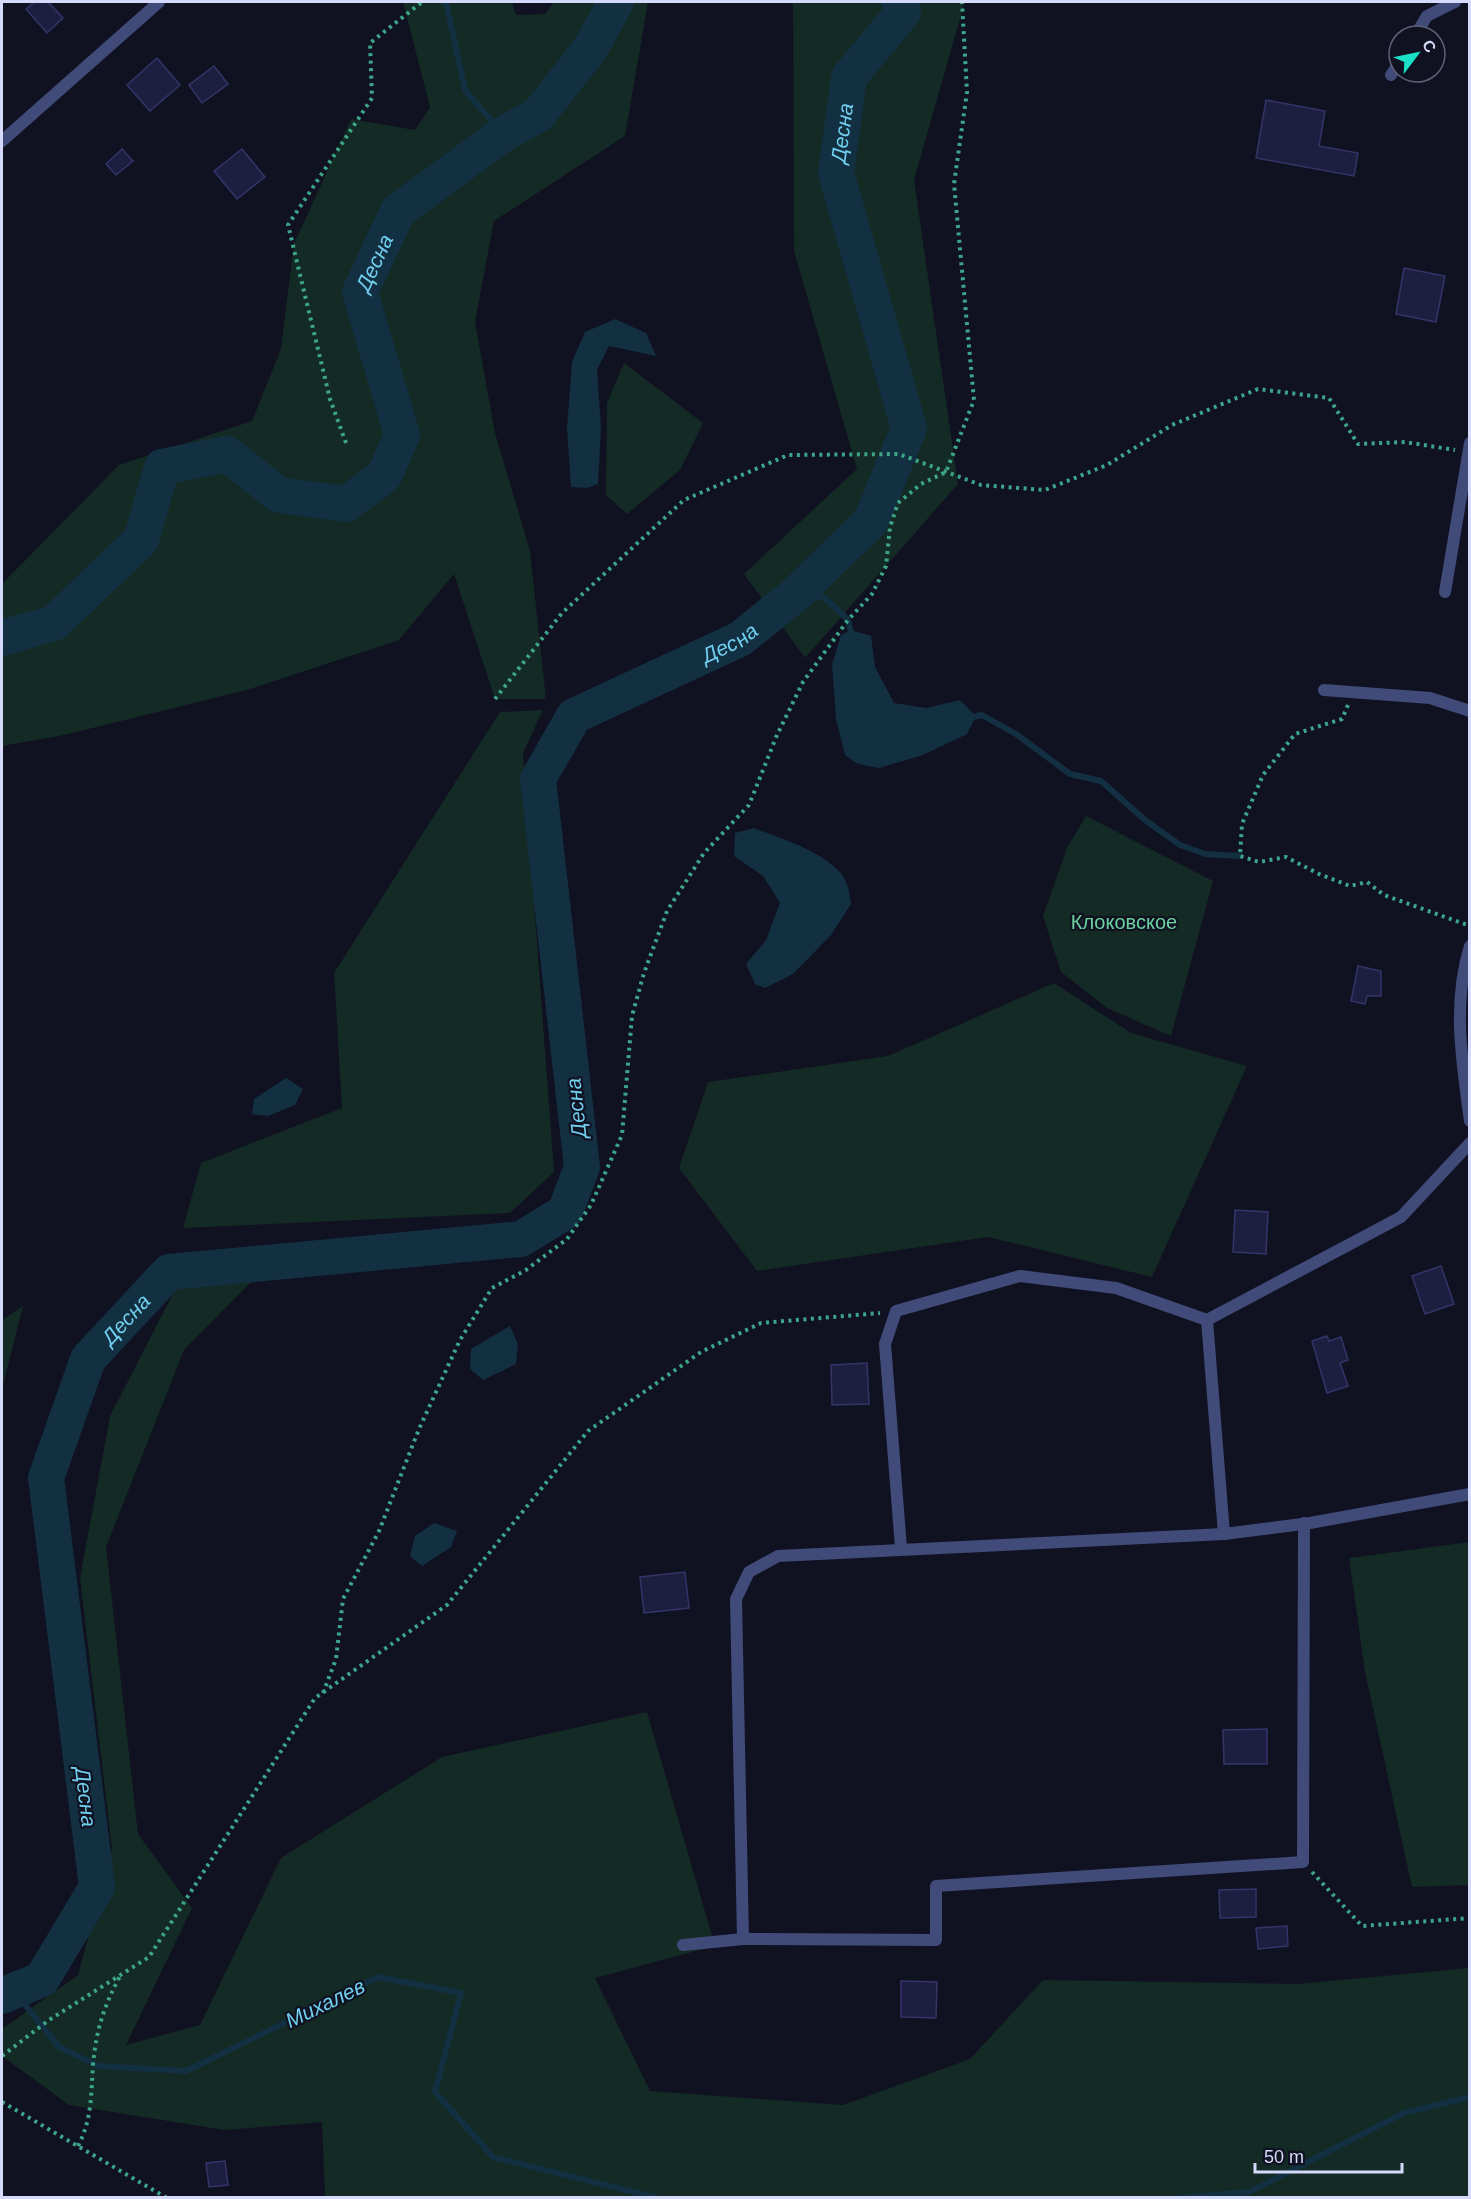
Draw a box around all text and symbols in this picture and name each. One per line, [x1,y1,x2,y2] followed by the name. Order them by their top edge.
[1387,24,1447,84] north arrow
[1419,37,1440,56] text: С
[826,101,857,166] water label: Десна
[350,230,397,296] water label: Десна
[696,618,762,668] water label: Десна
[1071,911,1177,933] park label: Клоковское
[561,1077,591,1141] water label: Десна
[95,1289,154,1350] water label: Десна
[71,1764,101,1828] water label: Десна
[282,1974,368,2032] water label: Михалев
[1255,2136,1402,2174] scale bar
[1264,2147,1304,2167] text: 50 m

